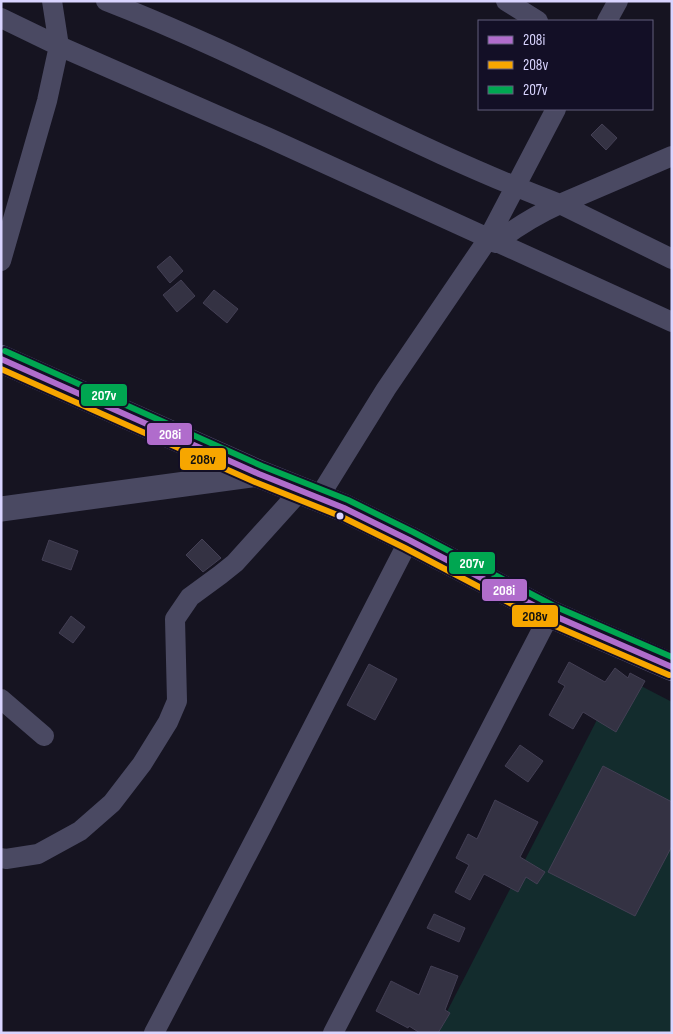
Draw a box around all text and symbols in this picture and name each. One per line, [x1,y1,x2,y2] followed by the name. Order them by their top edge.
[478,20,653,110] legend
[523,31,545,50] text: 208i
[523,56,548,75] text: 208v
[523,81,548,100] text: 207v
[80,383,128,407] line badge: 207v
[92,387,117,404] text: 207v
[146,422,193,446] line badge: 208i
[159,426,181,443] text: 208i
[179,447,227,471] line badge: 208v
[190,451,216,468] text: 208v
[335,511,345,521] unlabelled marker
[448,551,496,575] line badge: 207v
[460,555,485,572] text: 207v
[481,578,528,602] line badge: 208i
[493,582,515,599] text: 208i
[511,604,559,628] line badge: 208v
[522,608,548,625] text: 208v

